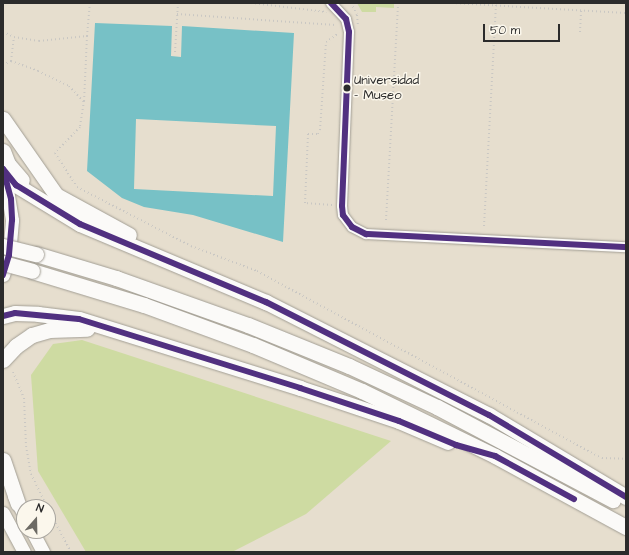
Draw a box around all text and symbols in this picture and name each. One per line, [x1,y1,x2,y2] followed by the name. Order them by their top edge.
[485,16,562,42] scale bar
[490,22,520,39] text: 50 m
[354,73,419,104] place label: Universidad - Museo
[342,83,352,93] marker: Universidad - Museo
[16,499,56,539] north arrow
[34,500,46,516] text: N

